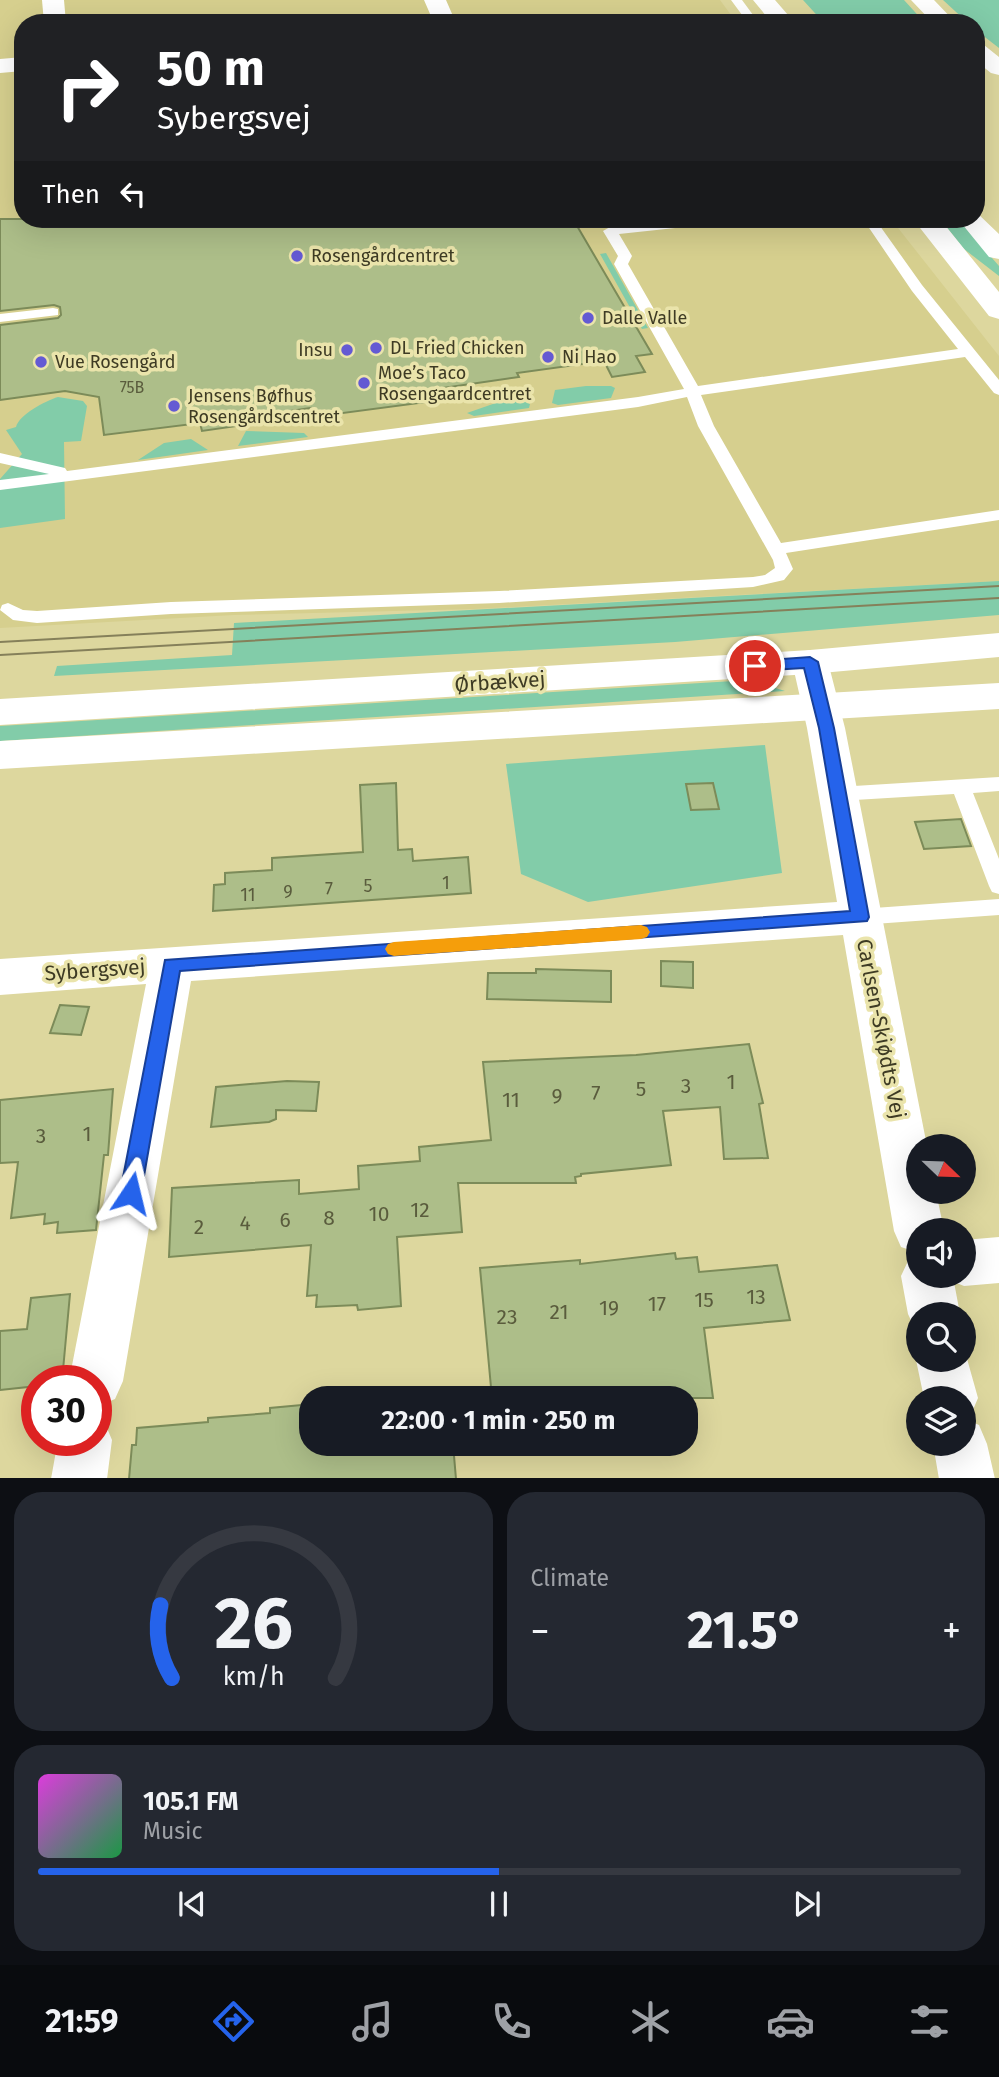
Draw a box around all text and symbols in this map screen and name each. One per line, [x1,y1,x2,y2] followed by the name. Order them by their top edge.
[157,39,265,98] text: 50 m
[42,42,133,133] icon: right
[157,99,311,137] text: Sybergsvej
[114,175,152,213] icon: left
[42,179,100,210] text: Then
[311,245,455,267] place label: Rosengårdcentret
[289,248,305,264] marker: Rosengårdcentret
[602,307,687,329] place label: Dalle Valle
[580,310,596,326] marker: Dalle Valle
[390,337,524,359] place label: DL Fried Chicken
[298,339,333,361] place label: Insu
[368,340,384,356] marker: DL Fried Chicken
[339,342,355,358] marker: Insu
[562,346,617,368] place label: Ni Hao
[540,349,556,365] marker: Ni Hao
[55,351,176,373] place label: Vue Rosengård
[33,354,49,370] marker: Vue Rosengård
[378,362,532,405] place label: Moe’s Taco Rosengaardcentret
[356,375,372,391] marker: Moe’s Taco Rosengaardcentret
[120,378,145,397] house number: 75B
[188,385,341,428] place label: Jensens Bøfhus Rosengårdscentret
[166,398,182,414] marker: Jensens Bøfhus Rosengårdscentret
[725,636,785,696] pin
[736,647,774,685] icon: arrive
[454,666,546,698] street label: Ørbækvej
[442,872,450,894] house number: 1
[363,875,373,897] house number: 5
[325,878,333,900] house number: 7
[283,881,293,903] house number: 9
[240,884,256,906] house number: 11
[851,937,911,1121] street label: Carlsen-Skiødts Vej
[44,954,146,986] street label: Sybergsvej
[726,1069,736,1095] house number: 1
[681,1073,691,1099] house number: 3
[636,1076,646,1102] house number: 5
[591,1080,601,1106] house number: 7
[551,1083,563,1109] house number: 9
[502,1087,520,1113] house number: 11
[82,1121,92,1147] house number: 1
[36,1123,46,1149] house number: 3
[906,1134,976,1204] north arrow
[906,1134,976,1456] map controls
[94,1156,168,1230] position arrow
[410,1197,430,1223] house number: 12
[369,1201,389,1227] house number: 10
[323,1205,335,1231] house number: 8
[279,1207,291,1233] house number: 6
[239,1210,251,1236] house number: 4
[194,1214,204,1240] house number: 2
[906,1218,976,1288] button: sound
[746,1284,766,1310] house number: 13
[694,1287,714,1313] house number: 15
[648,1291,666,1317] house number: 17
[599,1295,619,1321] house number: 19
[550,1299,568,1325] house number: 21
[906,1302,976,1372] button: search
[497,1304,517,1330] house number: 23
[21,1365,112,1456] speed limit sign: 30
[906,1386,976,1456] button: layers
[382,1405,615,1436] text: 22:00 · 1 min · 250 m
[531,1564,609,1592] text: Climate
[214,1580,293,1667] text: 26
[687,1599,804,1662] text: 21.5°
[531,1608,550,1654] text: −
[942,1608,961,1654] text: +
[222,1661,284,1691] text: km/h
[143,1786,239,1817] text: 105.1 FM
[143,1817,203,1845] text: Music
[173,1885,211,1923] icon: previous
[480,1885,518,1923] icon: pause
[788,1885,826,1923] icon: next
[209,1997,258,2046] icon: directions
[348,1997,397,2046] icon: music
[487,1997,536,2046] icon: phone
[626,1997,675,2046] icon: climate
[766,1997,815,2046] icon: car
[905,1997,954,2046] icon: filters
[45,2002,118,2040] text: 21:59

